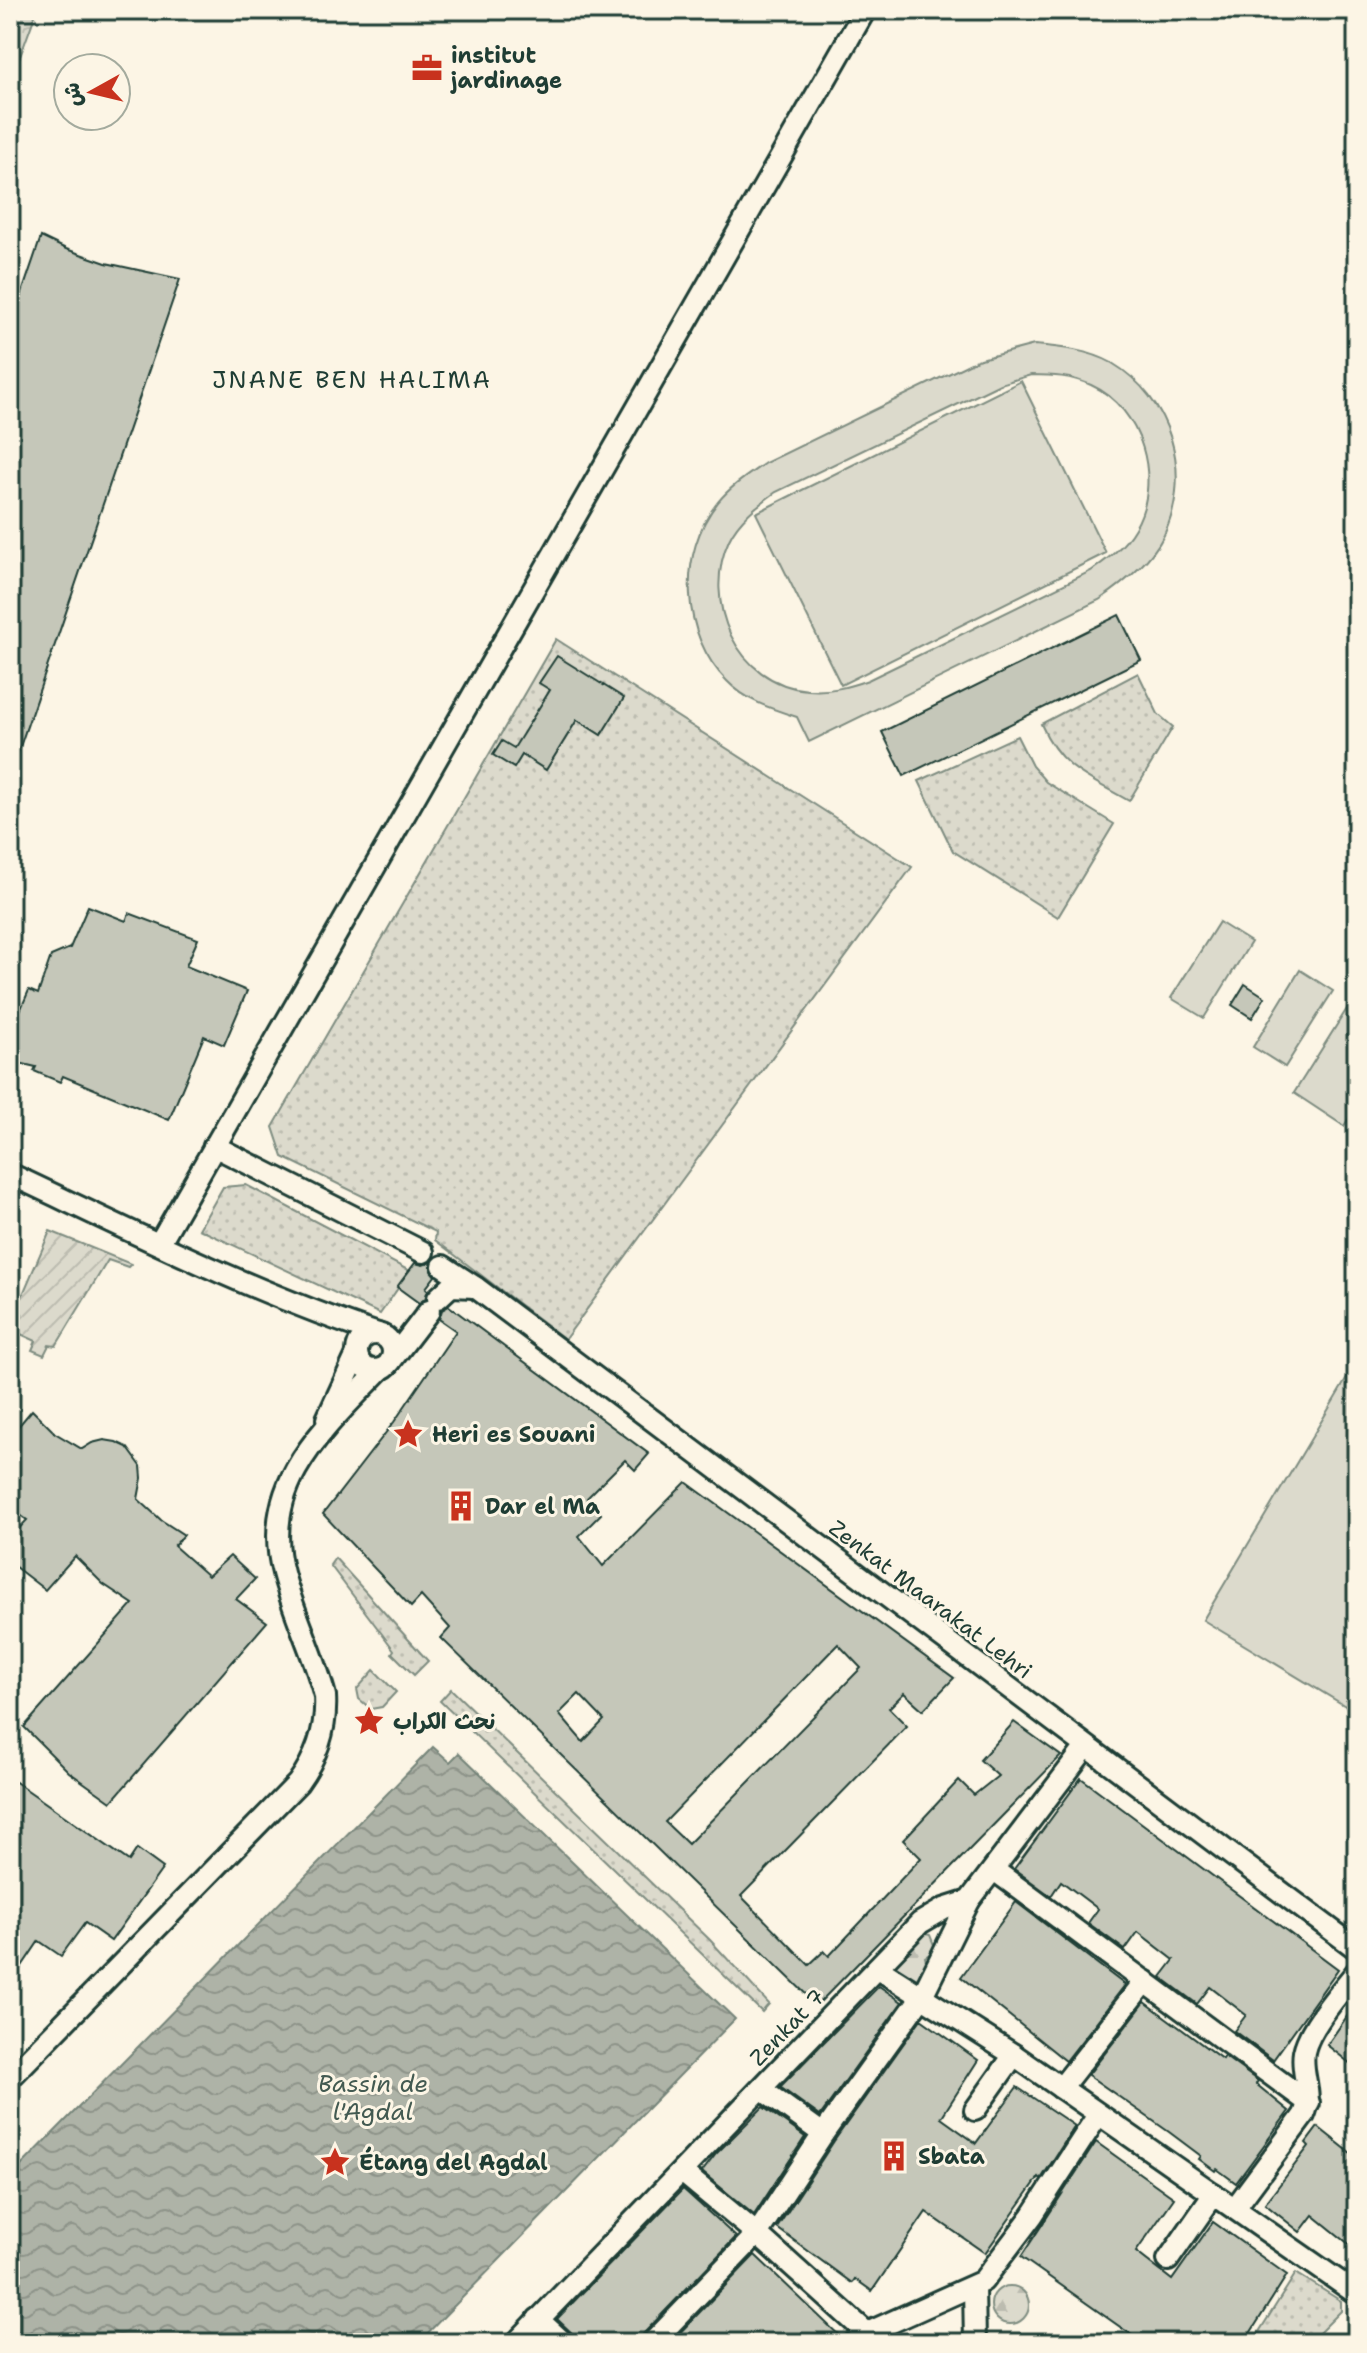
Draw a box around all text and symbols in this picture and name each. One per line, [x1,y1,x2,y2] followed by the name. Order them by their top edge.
[450,41,562,95] place label: institut jardinage
[410,51,444,85] office icon: institut jardinage
[52,52,132,132] north arrow
[57,81,89,109] text: ش
[212,364,492,396] district label: JNANE BEN HALIMA
[391,1417,425,1451] place icon: Heri es Souani
[432,1420,596,1449] place label: Heri es Souani
[444,1489,478,1523] building icon: Dar el Ma
[485,1492,600,1521] place label: Dar el Ma
[823,1513,1038,1685] street label: Zenkat Maarakat Lehri
[352,1704,386,1738] place icon: نحث الكراب
[393,1707,495,1736] place label: نحث الكراب
[744,1983,831,2072] street label: Zenkat 7
[318,2068,428,2128] water label: Bassin de l'Agdal
[877,2139,911,2173] building icon: Sbata
[918,2142,985,2171] place label: Sbata
[318,2145,352,2179] place icon: Étang del Agdal
[359,2146,548,2177] place label: Étang del Agdal

